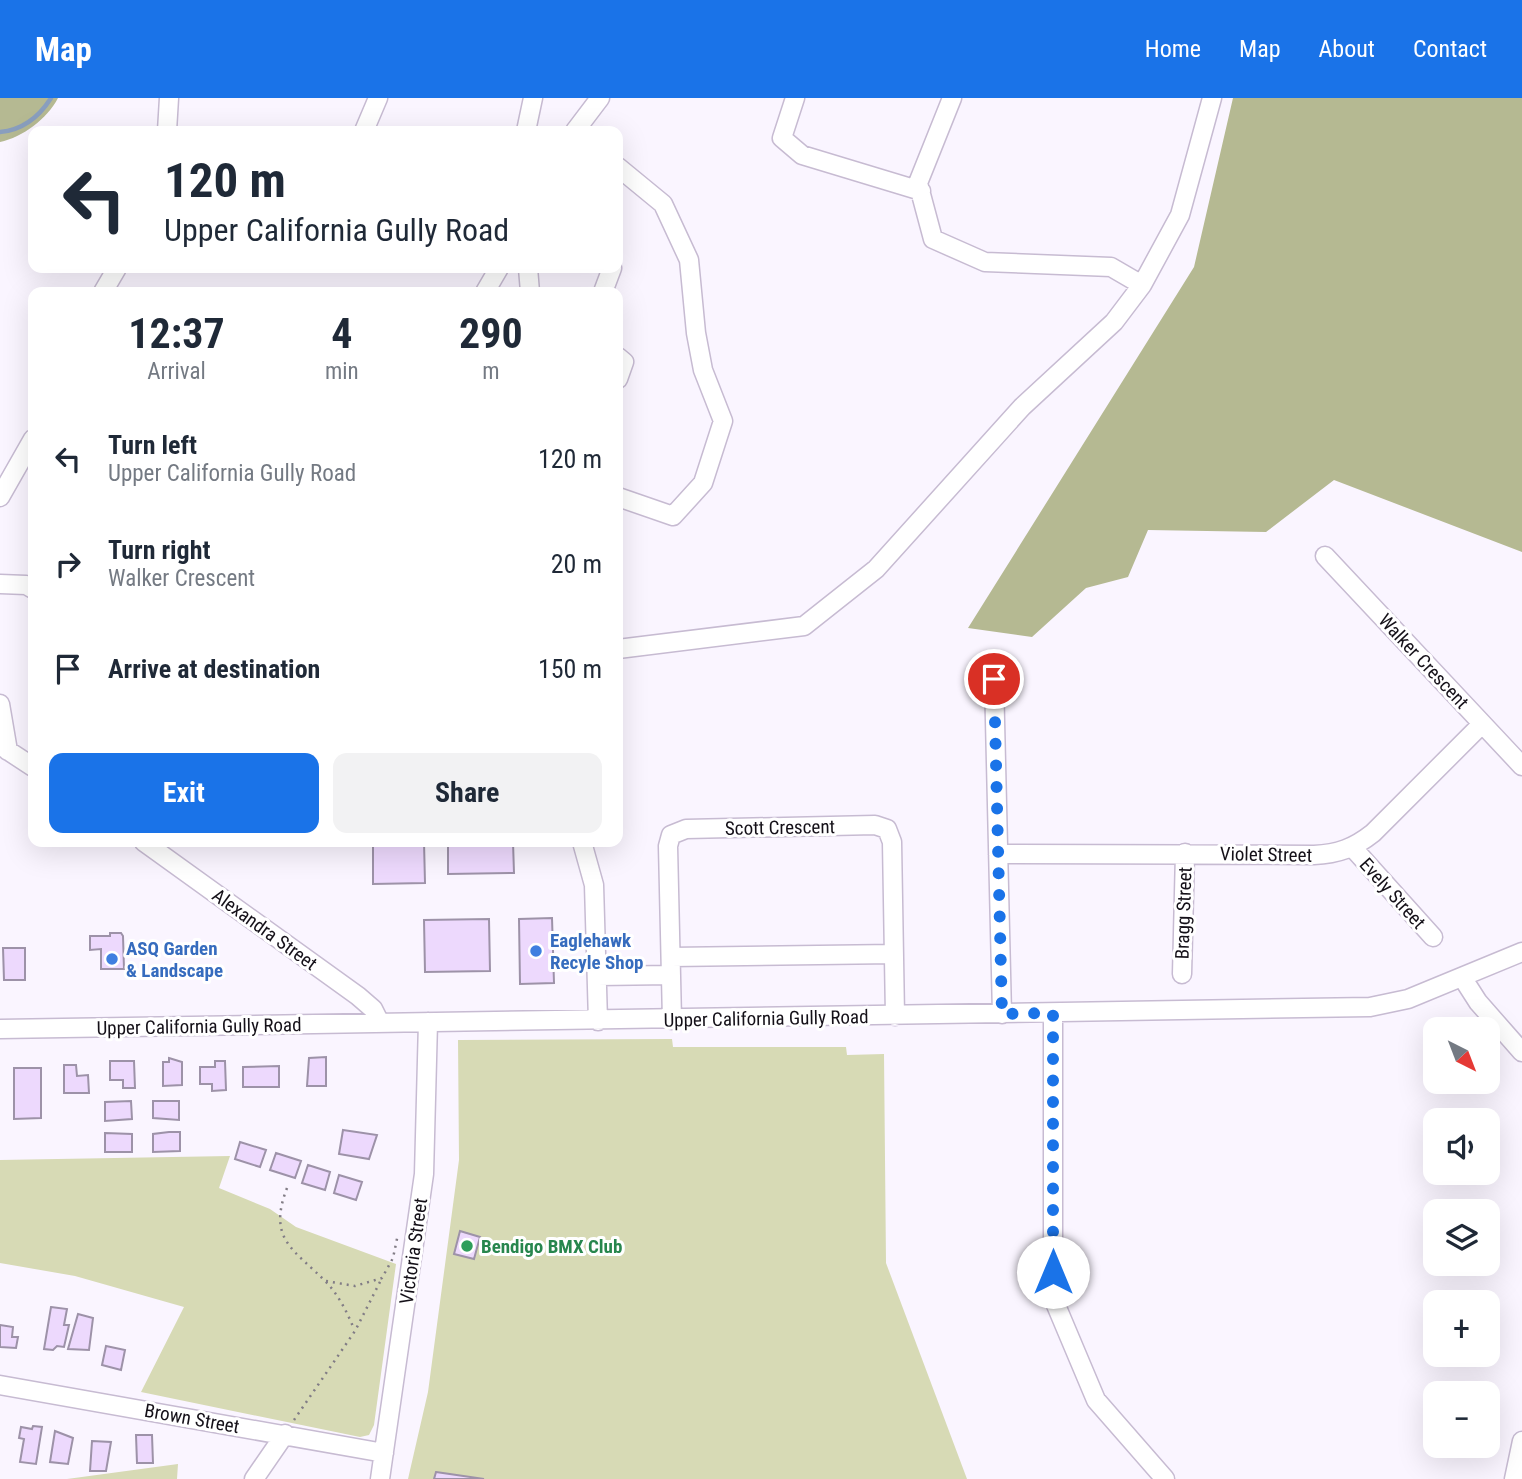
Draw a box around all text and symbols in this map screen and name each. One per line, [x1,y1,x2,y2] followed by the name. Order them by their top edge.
[35,30,92,69] text: Map
[1145,35,1201,63] text: Home
[1239,35,1281,63] text: Map
[1319,35,1375,63] text: About
[1413,35,1487,63] text: Contact
[164,152,286,209] text: 120 m
[49,154,140,245] icon: left
[164,211,509,249] text: Upper California Gully Road
[128,309,225,358] text: 12:37
[331,309,352,358] text: 4
[459,309,523,358] text: 290
[147,358,206,385] text: Arrival
[325,358,359,385] text: min
[482,358,499,385] text: m
[108,430,197,460] text: Turn left
[49,440,87,478] icon: left
[538,444,602,474] text: 120 m
[108,460,356,487] text: Upper California Gully Road
[108,535,210,565] text: Turn right
[49,545,87,583] icon: right
[551,549,602,579] text: 20 m
[108,565,255,592] text: Walker Crescent
[1374,609,1473,714] street label: Walker Crescent
[964,649,1024,709] pin
[49,650,87,688] icon: arrive
[108,654,320,684] text: Arrive at destination
[538,654,602,684] text: 150 m
[975,660,1013,698] icon: arrive
[49,753,319,833] button: Exit
[333,753,602,833] button: Share
[725,815,835,840] street label: Scott Crescent
[1220,842,1312,867] street label: Violet Street
[1355,853,1430,933] street label: Evely Street
[1170,866,1197,960] street label: Bragg Street
[208,884,322,975] street label: Alexandra Street
[550,929,644,974] place label: Eaglehawk Recyle Shop
[126,937,223,982] place label: ASQ Garden & Landscape
[528,943,544,959] marker: Eaglehawk Recyle Shop
[104,951,120,967] marker: ASQ Garden & Landscape
[663,1005,869,1032] street label: Upper California Gully Road
[96,1013,302,1040] street label: Upper California Gully Road
[1423,1017,1500,1094] north arrow
[1423,1017,1500,1458] map controls
[1423,1108,1500,1185] button: sound
[395,1197,432,1306] street label: Victoria Street
[1423,1199,1500,1276] button: layers
[481,1235,622,1258] place label: Bendigo BMX Club
[1016,1235,1090,1309] position arrow
[459,1238,475,1254] marker: Bendigo BMX Club
[1423,1290,1500,1367] button: +
[1423,1381,1500,1458] button: −
[143,1399,241,1438] street label: Brown Street

